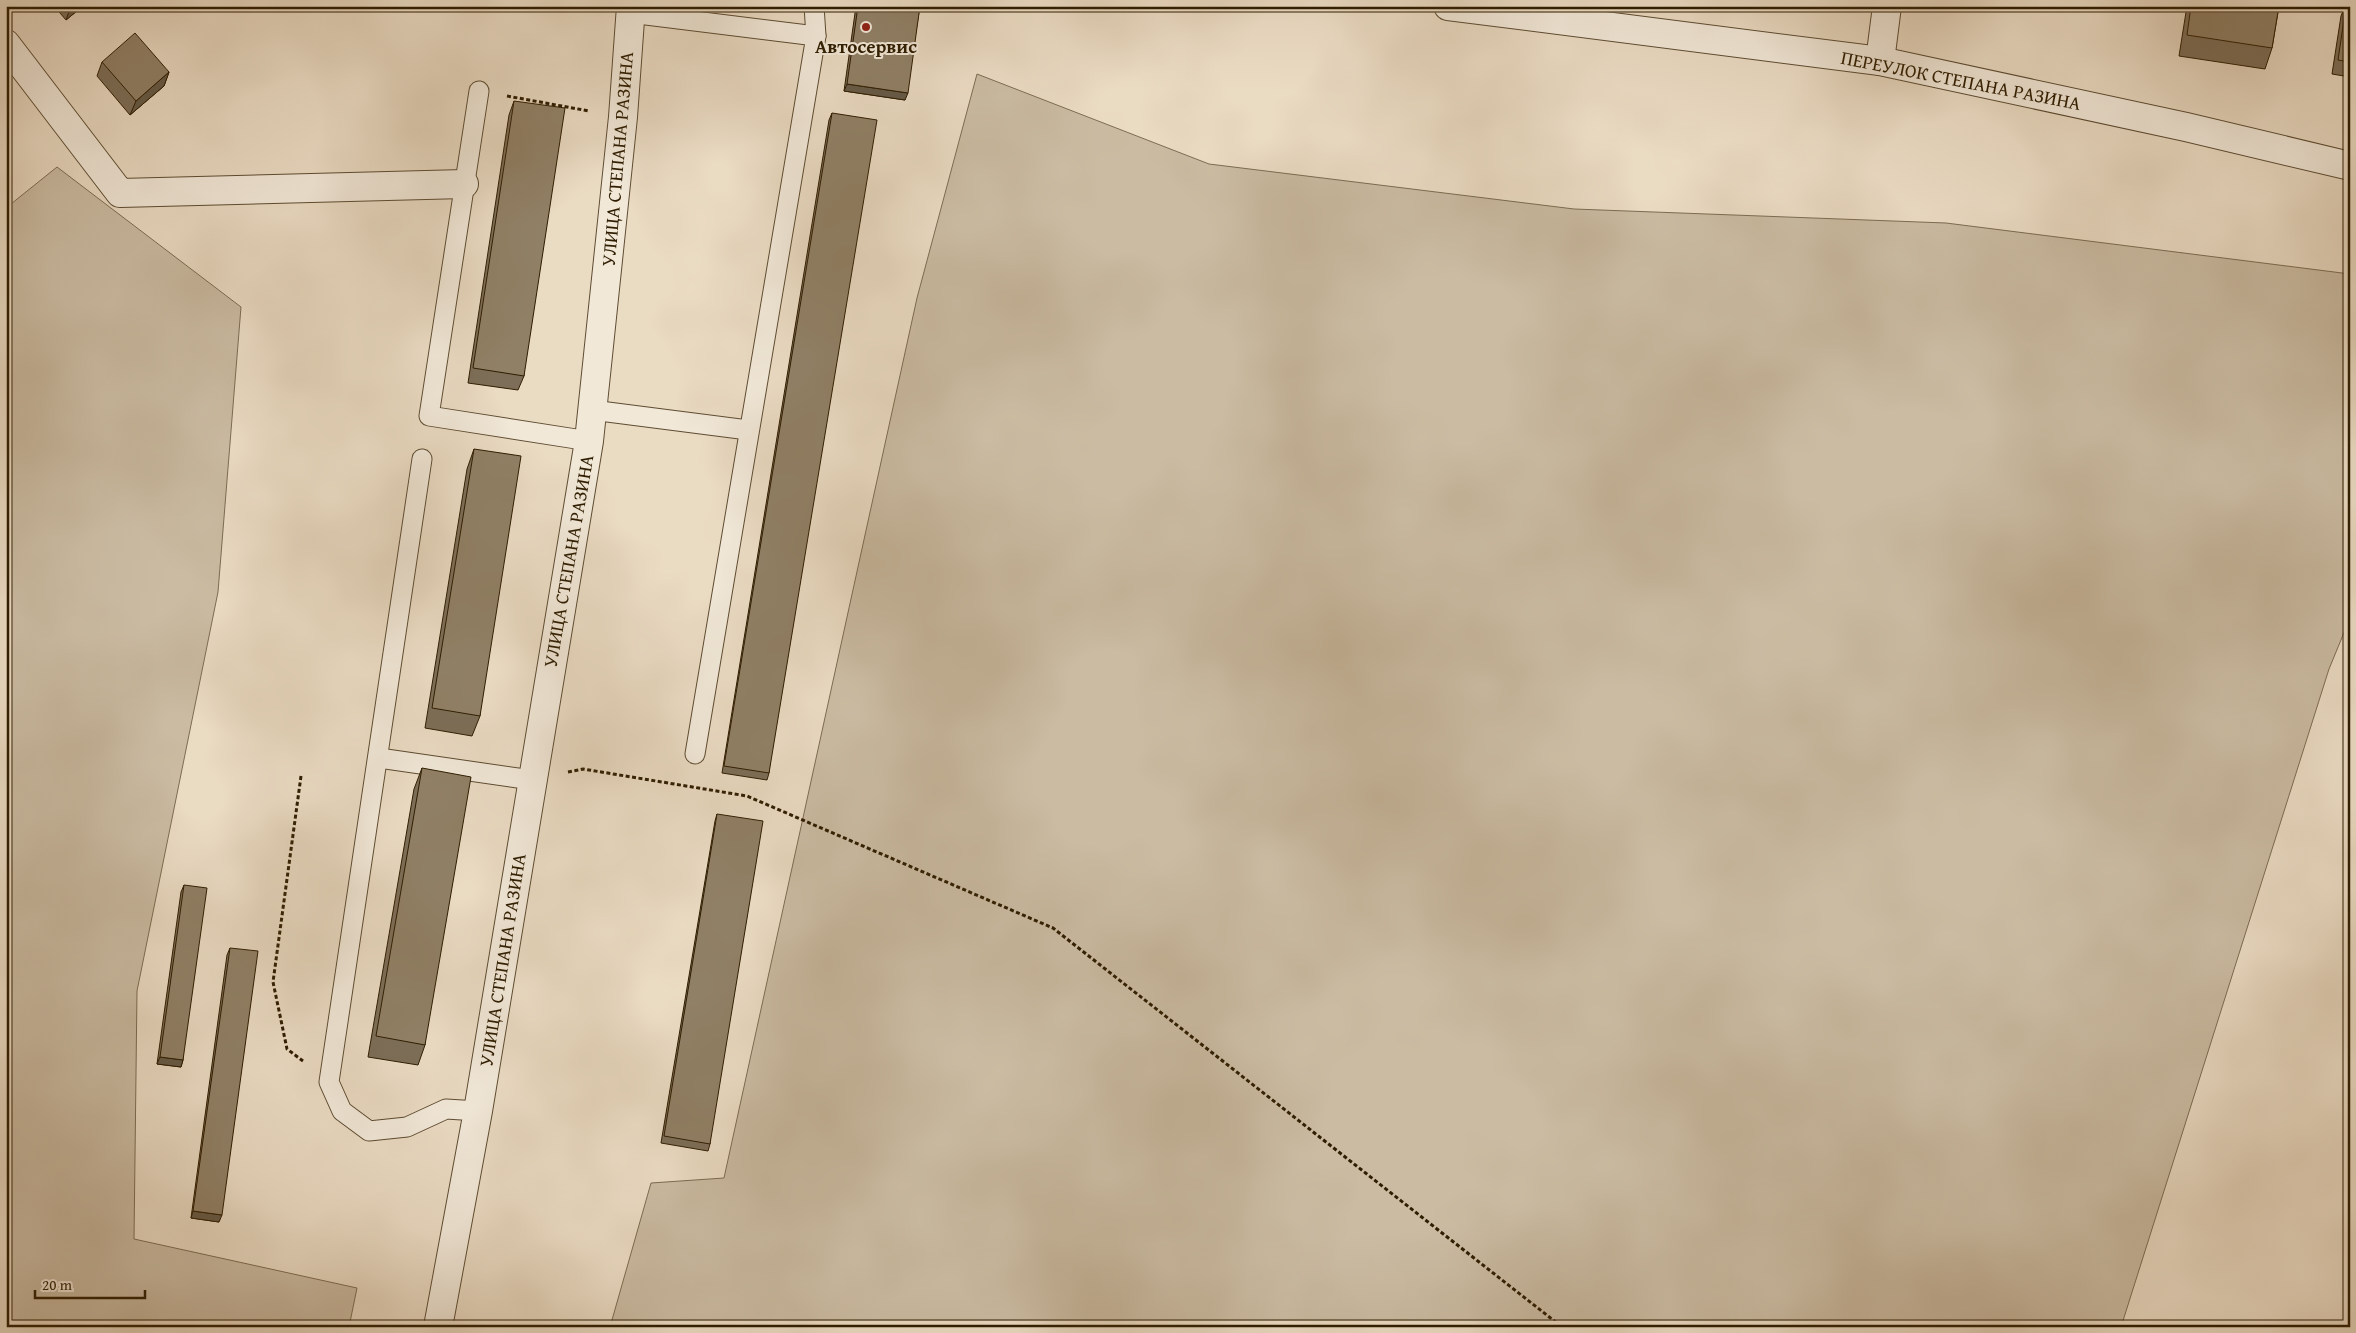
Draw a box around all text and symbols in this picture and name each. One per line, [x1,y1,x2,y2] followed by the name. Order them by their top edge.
[860,21,872,33] marker: Автосервис
[815,32,917,60] place label: Автосервис
[1839,43,2084,117] street label: ПЕРЕУЛОК СТЕПАНА РАЗИНА
[594,50,640,268] street label: УЛИЦА СТЕПАНА РАЗИНА
[535,452,601,670] street label: УЛИЦА СТЕПАНА РАЗИНА
[471,851,533,1069] street label: УЛИЦА СТЕПАНА РАЗИНА
[35,1268,145,1300] scale bar
[42,1274,73,1295] text: 20 m

